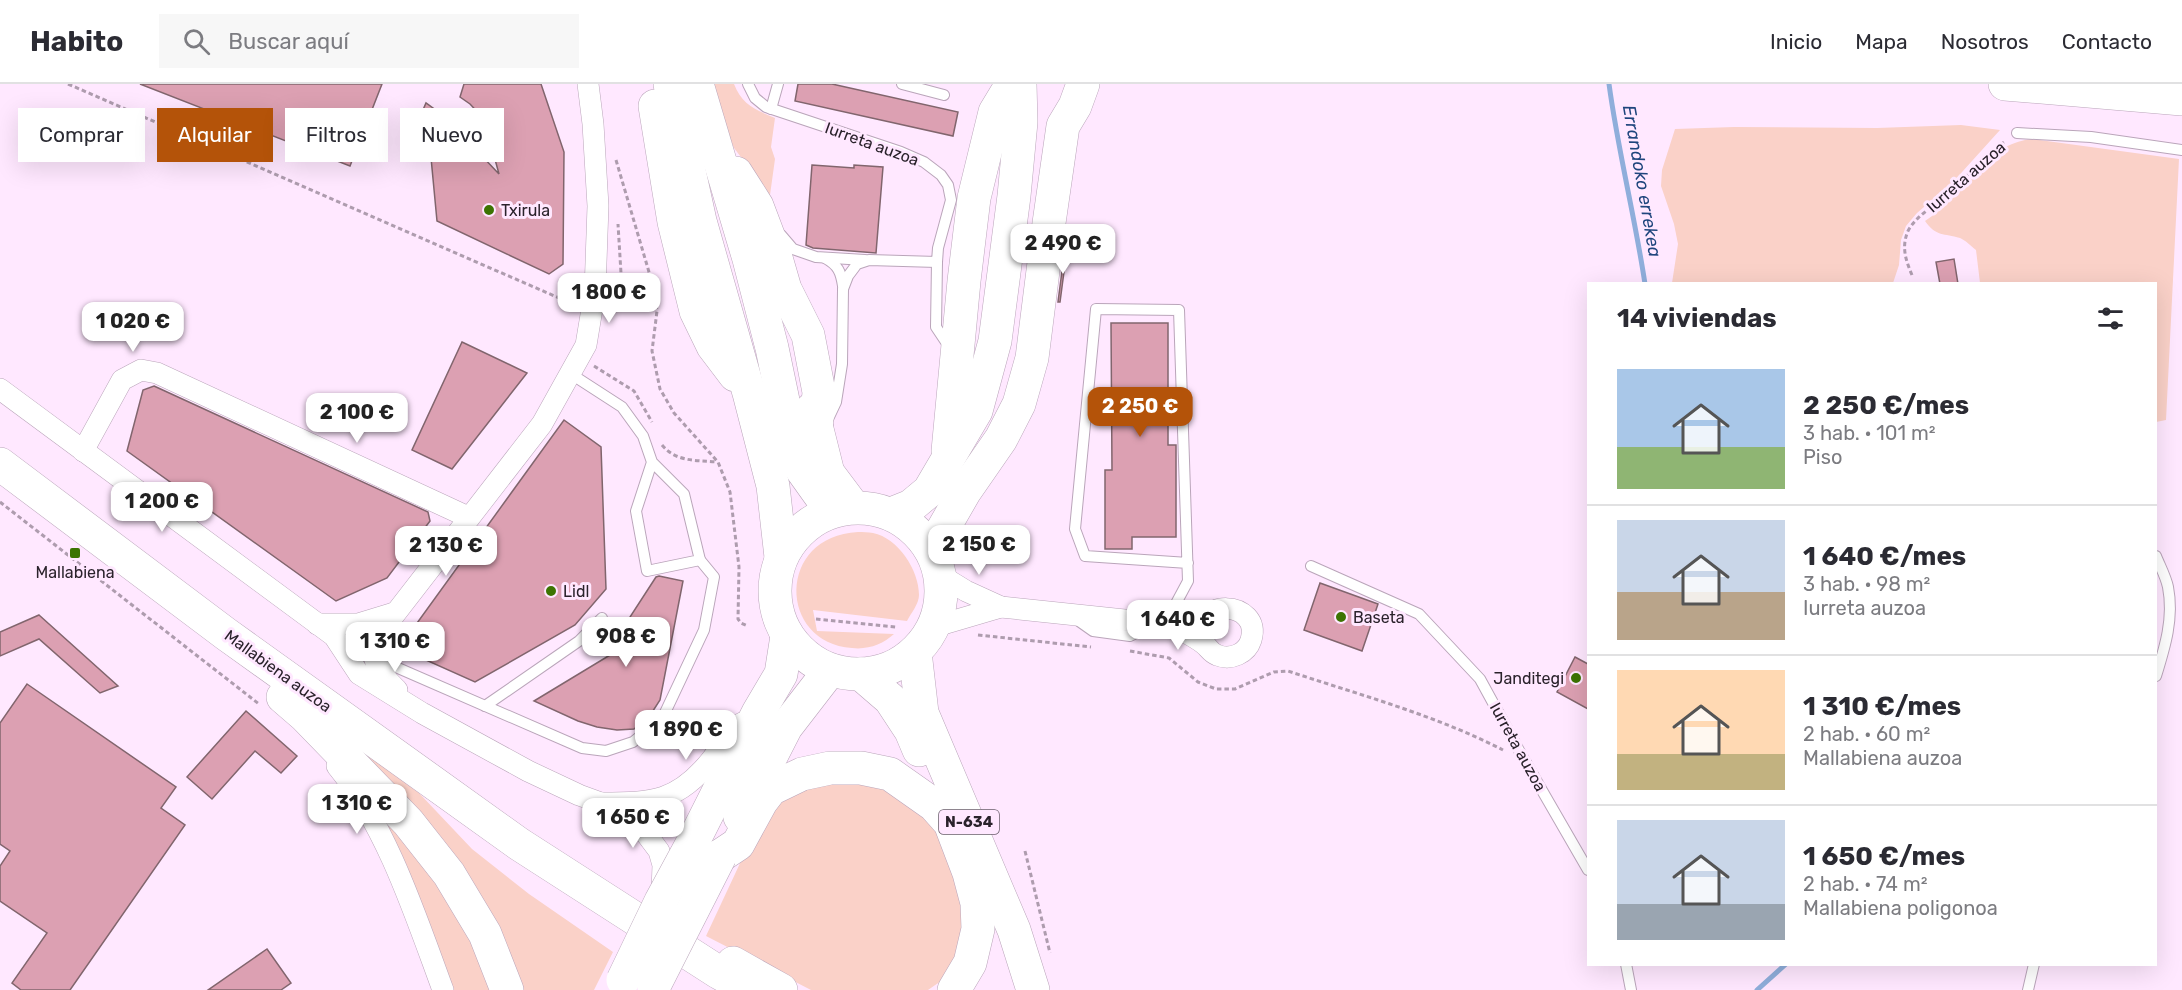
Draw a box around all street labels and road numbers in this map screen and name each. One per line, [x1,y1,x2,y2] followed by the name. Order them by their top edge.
[822,118,922,170] street label: Iurreta auzoa
[1923,138,2009,216] street label: Iurreta auzoa
[221,626,335,716] street label: Mallabiena auzoa
[1486,699,1550,795] street label: Iurreta auzoa
[939,810,999,834] road number: N-634

